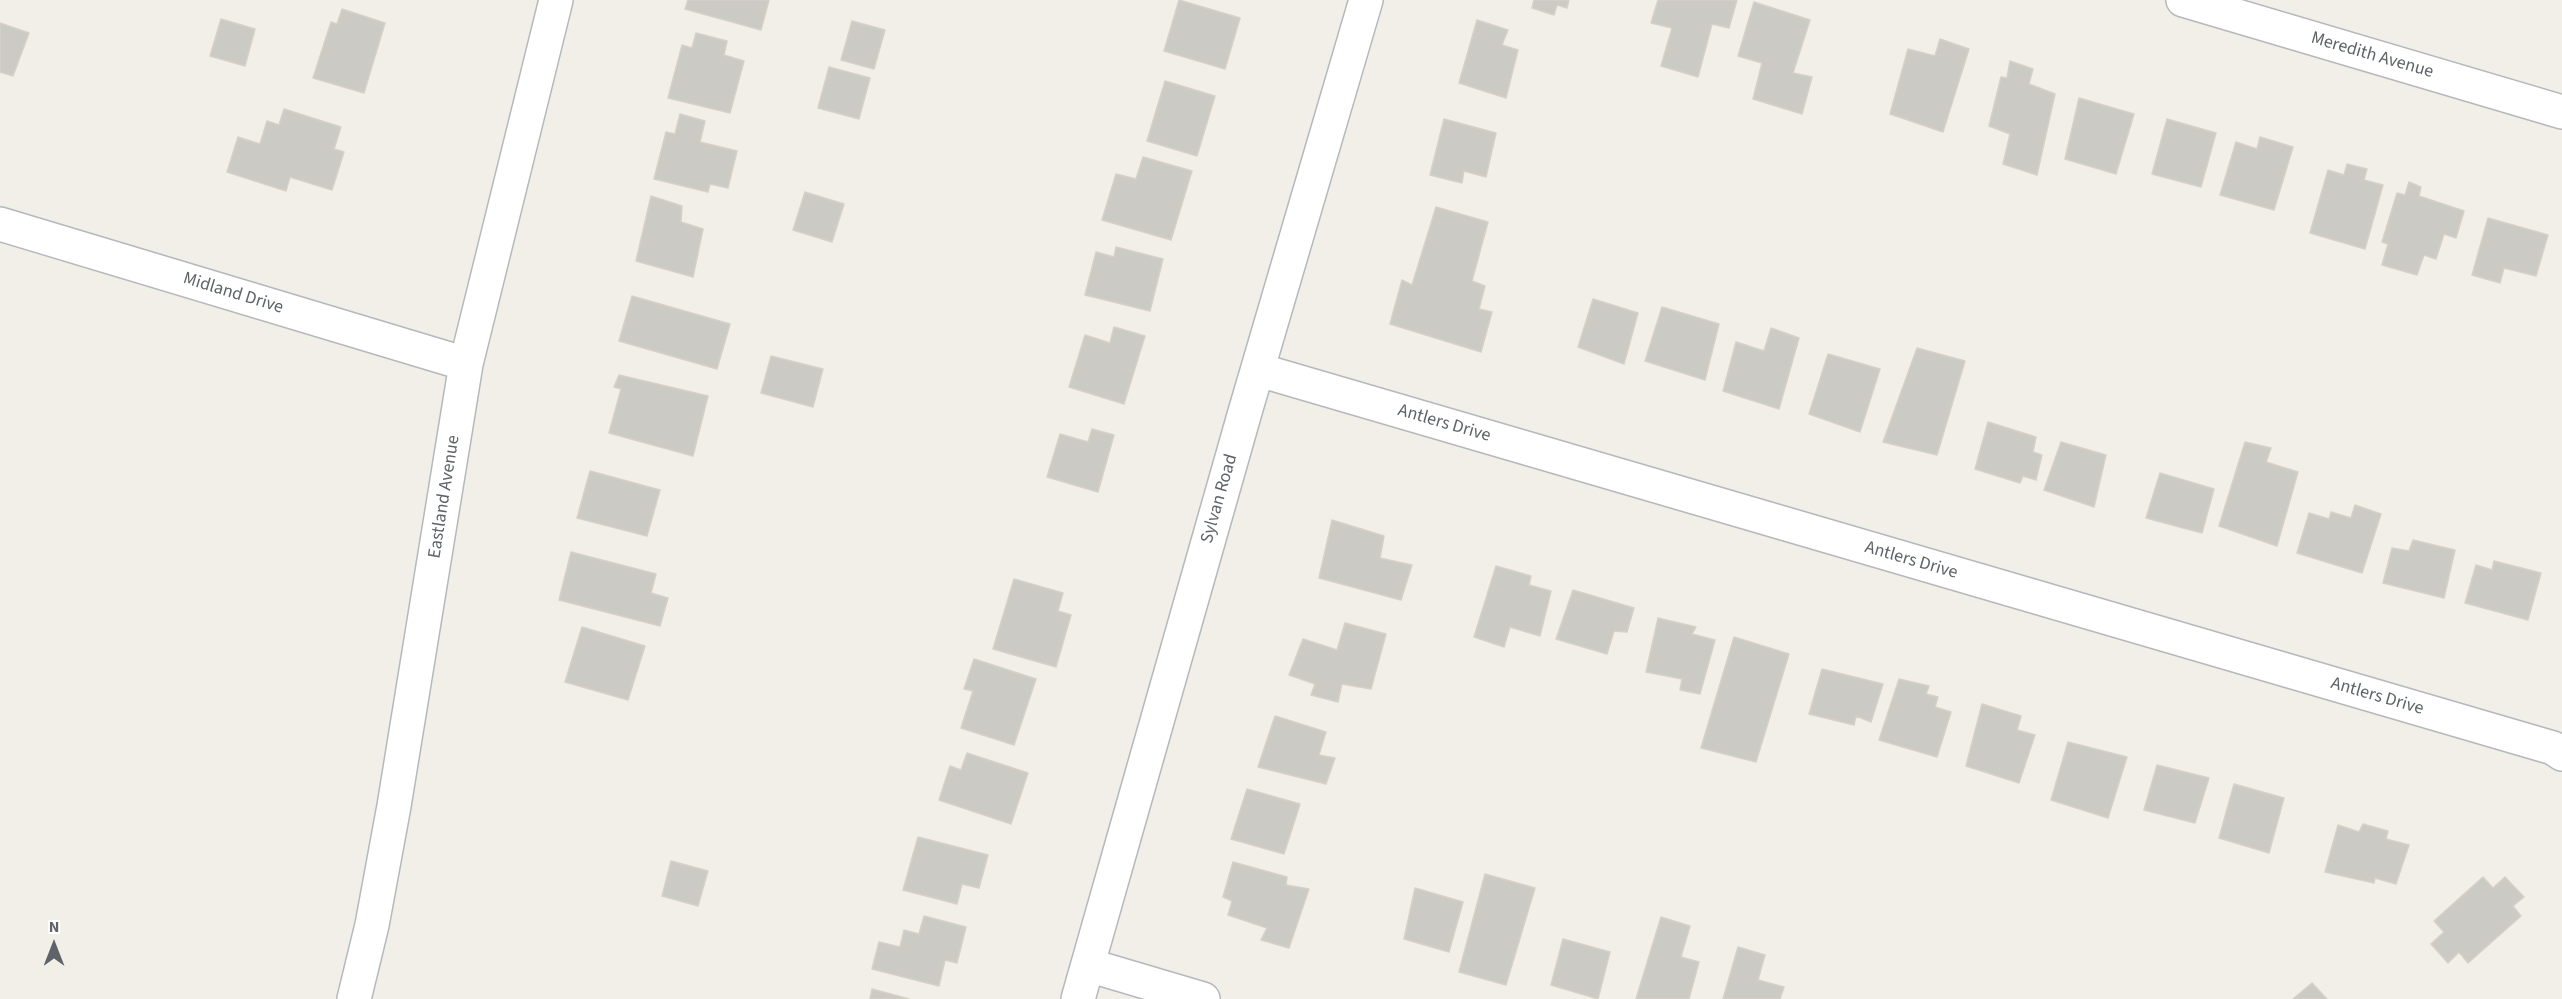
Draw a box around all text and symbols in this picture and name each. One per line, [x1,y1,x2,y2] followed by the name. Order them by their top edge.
[2308,28,2436,84] street label: Meredith Avenue
[180,269,286,319] street label: Midland Drive
[1395,400,1493,448] street label: Antlers Drive
[425,434,465,560] street label: Eastland Avenue
[1197,452,1243,546] street label: Sylvan Road
[1862,537,1960,585] street label: Antlers Drive
[2328,673,2426,721] street label: Antlers Drive
[24,915,84,975] north arrow
[49,916,59,938] text: N

